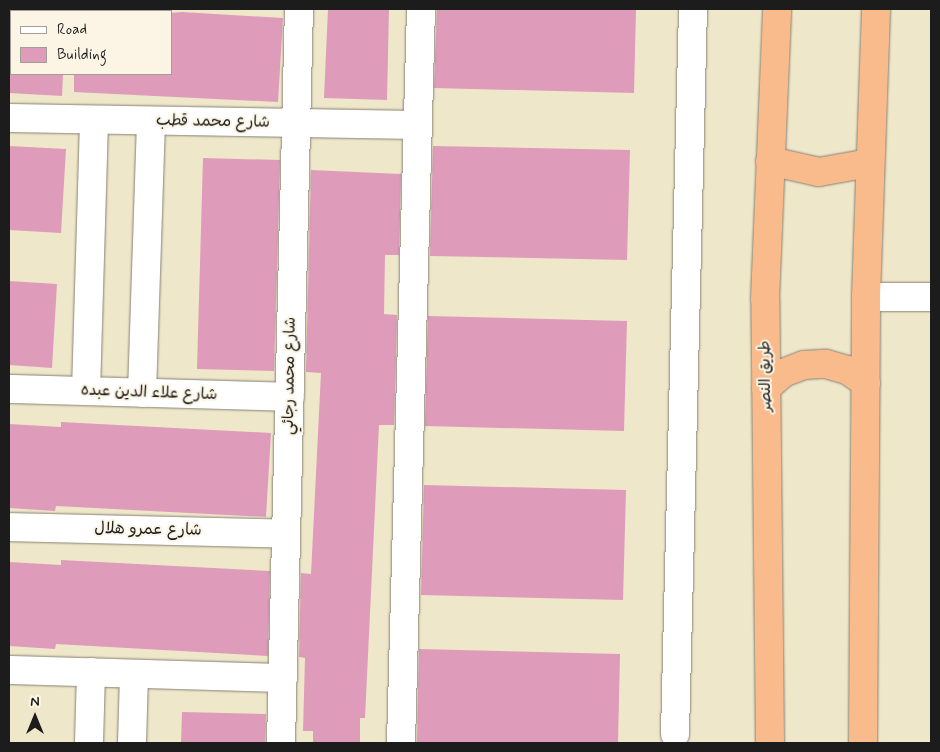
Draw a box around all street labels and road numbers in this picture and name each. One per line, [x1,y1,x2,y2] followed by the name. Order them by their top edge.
[156,111,270,133] street label: شارع محمد قطب
[279,317,301,435] street label: شارع محمد رجائي
[756,340,776,412] street label: طريق النصر
[80,381,218,405] street label: شارع علاء الدين عبده
[94,519,202,541] street label: شارع عمرو هلال

